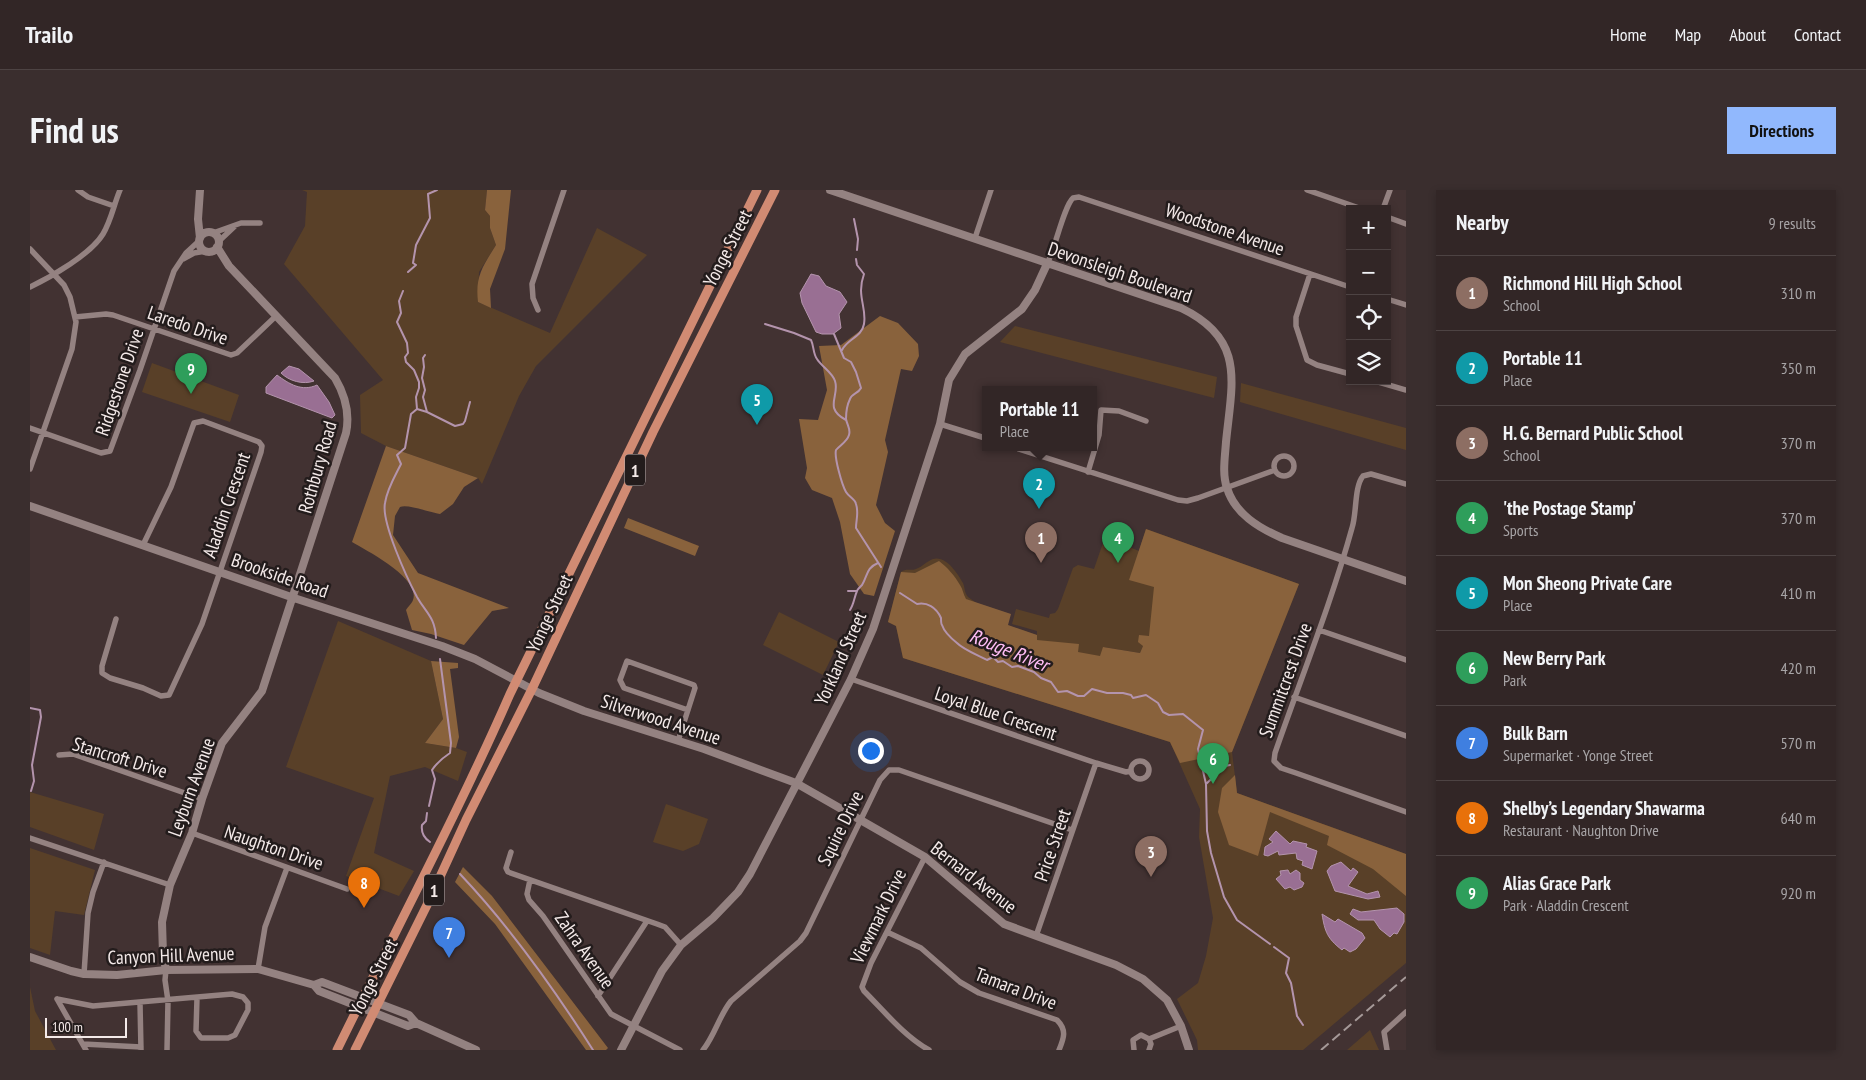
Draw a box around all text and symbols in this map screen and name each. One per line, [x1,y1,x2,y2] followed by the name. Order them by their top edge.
[25,19,73,50] text: Trailo
[1610,23,1647,46] text: Home
[1675,23,1701,46] text: Map
[1729,23,1766,46] text: About
[1794,23,1841,46] text: Contact
[30,107,119,153] text: Find us
[1727,107,1836,154] button: Directions
[1162,197,1288,261] street label: Woodstone Avenue
[697,205,757,291] street label: Yonge Street
[1346,205,1391,385] map controls
[1346,205,1391,250] button: +
[1456,209,1509,236] text: Nearby
[1769,213,1816,233] text: 9 results
[1045,236,1195,308] street label: Devonsleigh Boulevard
[1346,250,1391,295] button: −
[1503,271,1682,295] text: Richmond Hill High School
[1468,283,1476,303] text: 1
[1781,283,1816,303] text: 310 m
[1346,295,1391,340] button: locate
[1503,295,1540,315] text: School
[145,300,231,350] street label: Laredo Drive
[89,325,149,439] street label: Ridgestone Drive
[1346,340,1391,385] button: layers
[1503,346,1583,370] text: Portable 11
[175,353,207,394] pin: 9
[1468,358,1476,378] text: 2
[1781,358,1816,378] text: 350 m
[1503,370,1532,390] text: Place
[741,384,773,425] pin: 5
[982,386,1097,451] popup
[1000,397,1079,421] text: Portable 11
[292,418,342,516] street label: Rothbury Road
[1000,421,1029,441] text: Place
[1503,421,1683,445] text: H. G. Bernard Public School
[1468,433,1476,453] text: 3
[1781,433,1816,453] text: 370 m
[1503,445,1540,465] text: School
[197,448,255,561] street label: Aladdin Crescent
[625,454,645,486] road number: 1
[1023,468,1055,509] pin: 2
[1503,496,1636,520] text: 'the Postage Stamp'
[1468,508,1476,528] text: 4
[1781,508,1816,528] text: 370 m
[1503,520,1538,540] text: Sports
[1025,522,1057,563] pin: 1
[1102,522,1134,563] pin: 4
[228,547,332,603] street label: Brookside Road
[521,570,578,656] street label: Yonge Street
[1503,571,1672,595] text: Mon Sheong Private Care
[1468,583,1476,603] text: 5
[1781,583,1816,603] text: 410 m
[1503,595,1532,615] text: Place
[809,607,872,709] street label: Yorkland Street
[1253,619,1317,741] street label: Summitcrest Drive
[966,622,1055,678] water label: Rouge River
[1503,646,1606,670] text: New Berry Park
[1468,658,1476,678] text: 6
[1781,658,1816,678] text: 420 m
[1503,670,1527,690] text: Park
[932,681,1061,745] street label: Loyal Blue Crescent
[598,688,724,750] street label: Silverwood Avenue
[1503,721,1568,745] text: Bulk Barn
[70,731,170,783] street label: Stancroft Drive
[1468,733,1476,753] text: 7
[1781,733,1816,753] text: 570 m
[162,734,220,840] street label: Leyburn Avenue
[858,738,884,764] your location
[1197,743,1229,784] pin: 6
[1503,745,1653,765] text: Supermarket · Yonge Street
[812,787,868,869] street label: Squire Drive
[1503,796,1705,820] text: Shelby’s Legendary Shawarma
[1028,805,1076,884] street label: Price Street
[1468,808,1476,828] text: 8
[1781,808,1816,828] text: 640 m
[221,819,327,875] street label: Naughton Drive
[1503,820,1659,840] text: Restaurant · Naughton Drive
[926,836,1022,918] street label: Bernard Avenue
[1135,836,1167,877] pin: 3
[844,865,911,968] street label: Viewmark Drive
[348,867,380,908] pin: 8
[1503,871,1611,895] text: Alias Grace Park
[424,874,444,906] road number: 1
[1468,883,1476,903] text: 9
[1781,883,1816,903] text: 920 m
[1503,895,1629,915] text: Park · Aladdin Crescent
[550,907,620,993] street label: Zahra Avenue
[433,917,465,958] pin: 7
[343,934,403,1020] street label: Yonge Street
[107,941,235,969] street label: Canyon Hill Avenue
[972,961,1060,1015] street label: Tamara Drive
[45,1015,128,1038] scale bar
[52,1018,83,1036] text: 100 m

